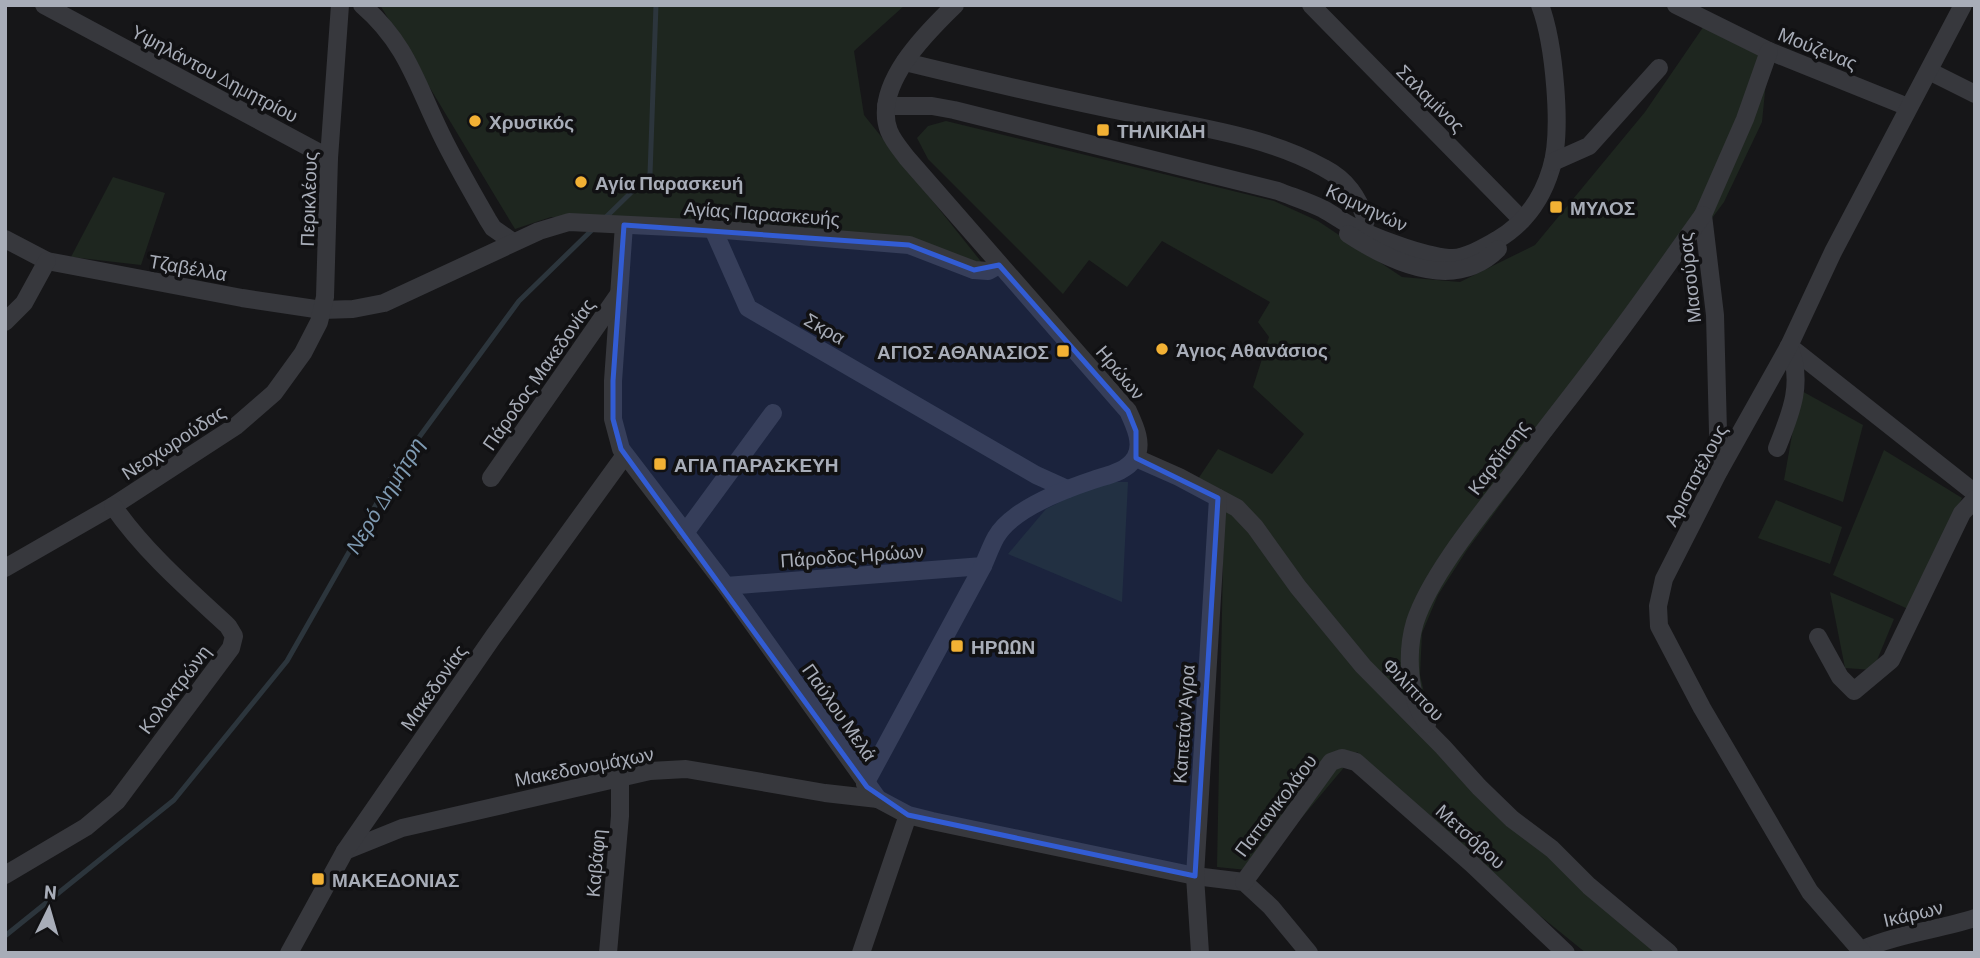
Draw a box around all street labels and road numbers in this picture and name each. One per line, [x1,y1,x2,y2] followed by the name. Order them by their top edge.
[128,19,302,127] street label: Υψηλάντου Δημητρίου
[1775,22,1861,74] street label: Μούζενας
[1392,59,1470,137] street label: Σαλαμίνος
[295,151,321,247] street label: Περικλέους
[1323,178,1411,236] street label: Κομνηνών
[683,196,841,230] street label: Αγίας Παρασκευής
[1673,232,1705,324] street label: Μασούρας
[147,249,229,285] street label: Τζαβέλλα
[477,294,599,454] street label: Πάροδος Μακεδονίας
[801,307,849,349] street label: Σκρα
[1092,340,1150,404] street label: Ηρώων
[117,400,229,484] street label: Νεοχωρούδας
[1462,415,1534,499] street label: Καρδίτσης
[1658,420,1732,530] street label: Αριστοτέλους
[779,539,925,571] street label: Πάροδος Ηρώων
[133,640,215,738] street label: Κολοκτρώνη
[395,640,471,734] street label: Μακεδονίας
[1378,653,1450,725] street label: Φιλίππου
[798,659,882,765] street label: Παύλου Μελά
[1167,664,1199,784] street label: Καπετάν Άγρα
[513,741,655,791] street label: Μακεδονομάχων
[1229,749,1321,861] street label: Παπανικολάου
[1431,799,1511,873] street label: Μετσόβου
[581,828,609,898] street label: Καβάφη
[1881,895,1945,931] street label: Ικάρων

